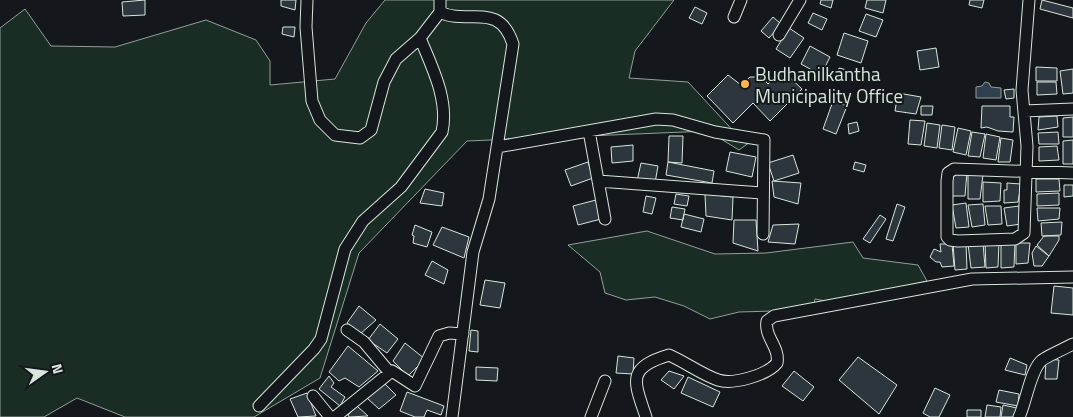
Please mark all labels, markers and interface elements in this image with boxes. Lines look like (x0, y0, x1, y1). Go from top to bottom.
place label: Budhanilkantha Municipality Office (755, 59, 903, 110)
marker: Budhanilkantha Municipality Office (739, 78, 751, 90)
north arrow (20, 347, 70, 397)
text: N (47, 361, 69, 376)

